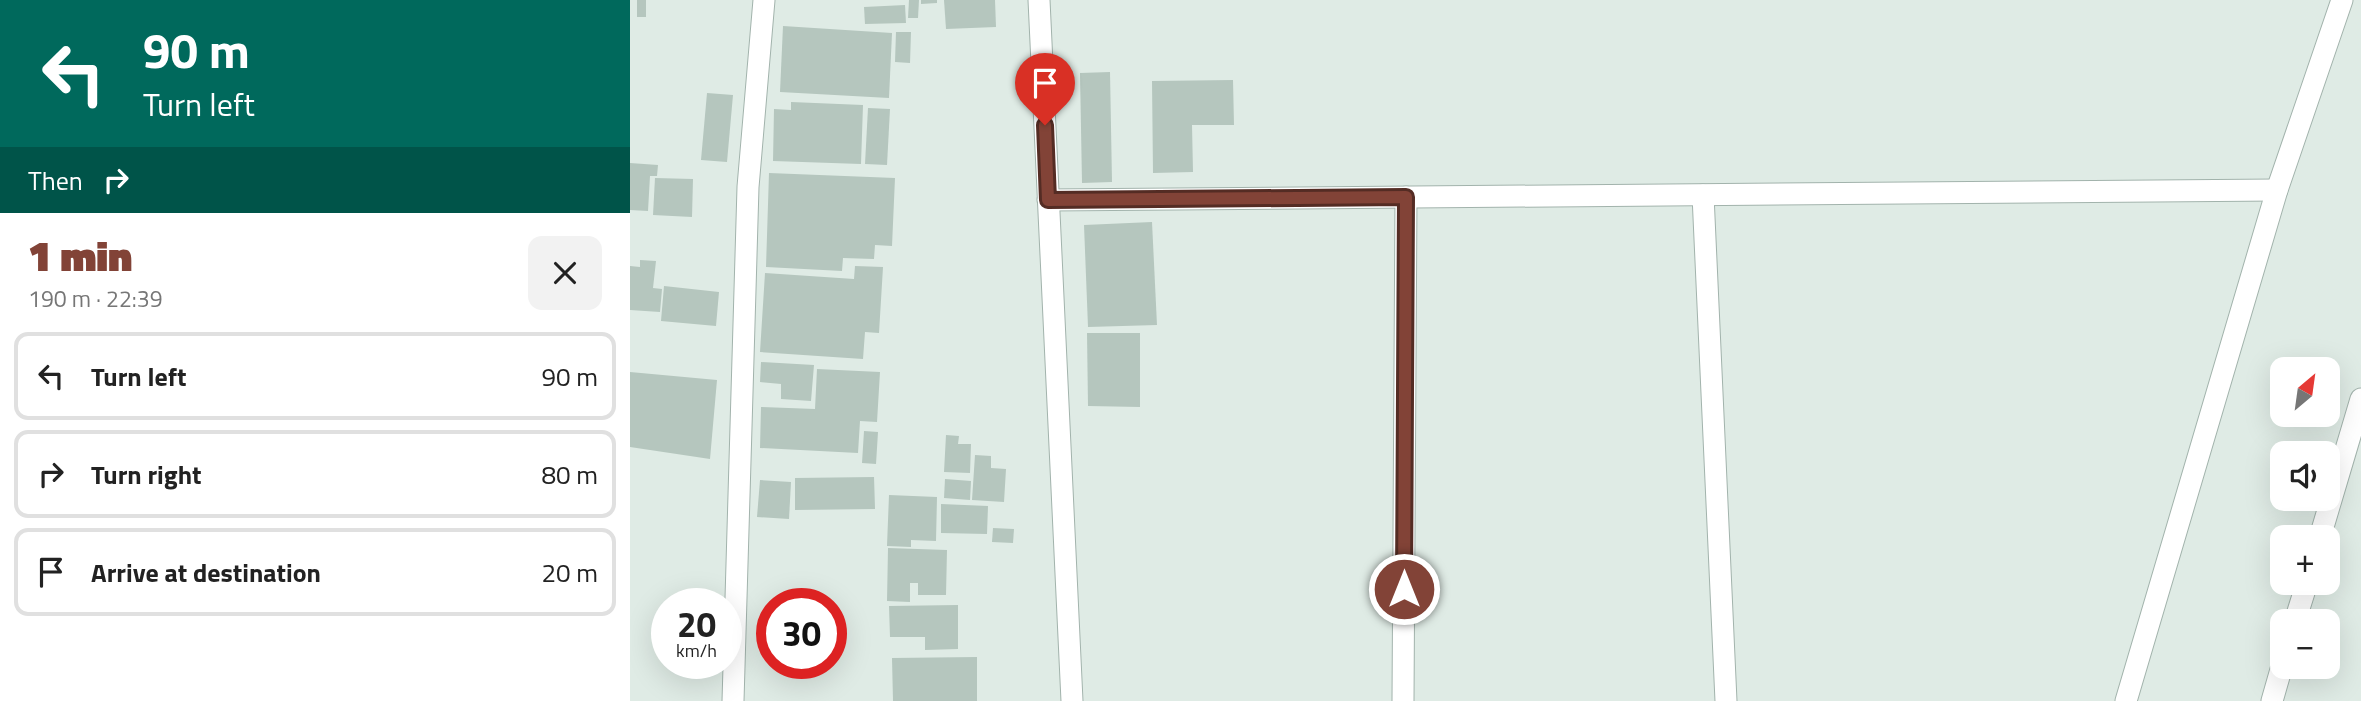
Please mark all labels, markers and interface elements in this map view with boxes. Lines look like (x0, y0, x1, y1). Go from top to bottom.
text: 90 m (143, 12, 250, 87)
icon: left (28, 28, 119, 119)
pin (1015, 53, 1075, 125)
icon: arrive (1026, 64, 1064, 102)
text: Turn left (143, 80, 255, 128)
text: Then (28, 161, 83, 200)
icon: right (97, 161, 135, 199)
text: 1 min (28, 223, 132, 287)
button: close (528, 236, 602, 310)
text: 190 m · 22:39 (28, 281, 163, 316)
icon: left (32, 357, 70, 395)
text: Turn left (91, 357, 186, 396)
text: 90 m (541, 357, 598, 396)
north arrow (2270, 357, 2340, 427)
map controls (2270, 357, 2340, 679)
button: sound (2270, 441, 2340, 511)
icon: right (32, 455, 70, 493)
text: Turn right (91, 455, 202, 494)
text: 80 m (541, 455, 598, 494)
button: + (2270, 525, 2340, 595)
position arrow (1367, 552, 1441, 626)
icon: arrive (32, 553, 70, 591)
text: Arrive at destination (91, 553, 321, 592)
text: 20 m (541, 553, 598, 592)
speed limit sign: 30 (756, 588, 847, 679)
text: 20 (677, 597, 716, 651)
button: − (2270, 609, 2340, 679)
text: km/h (676, 637, 717, 664)

